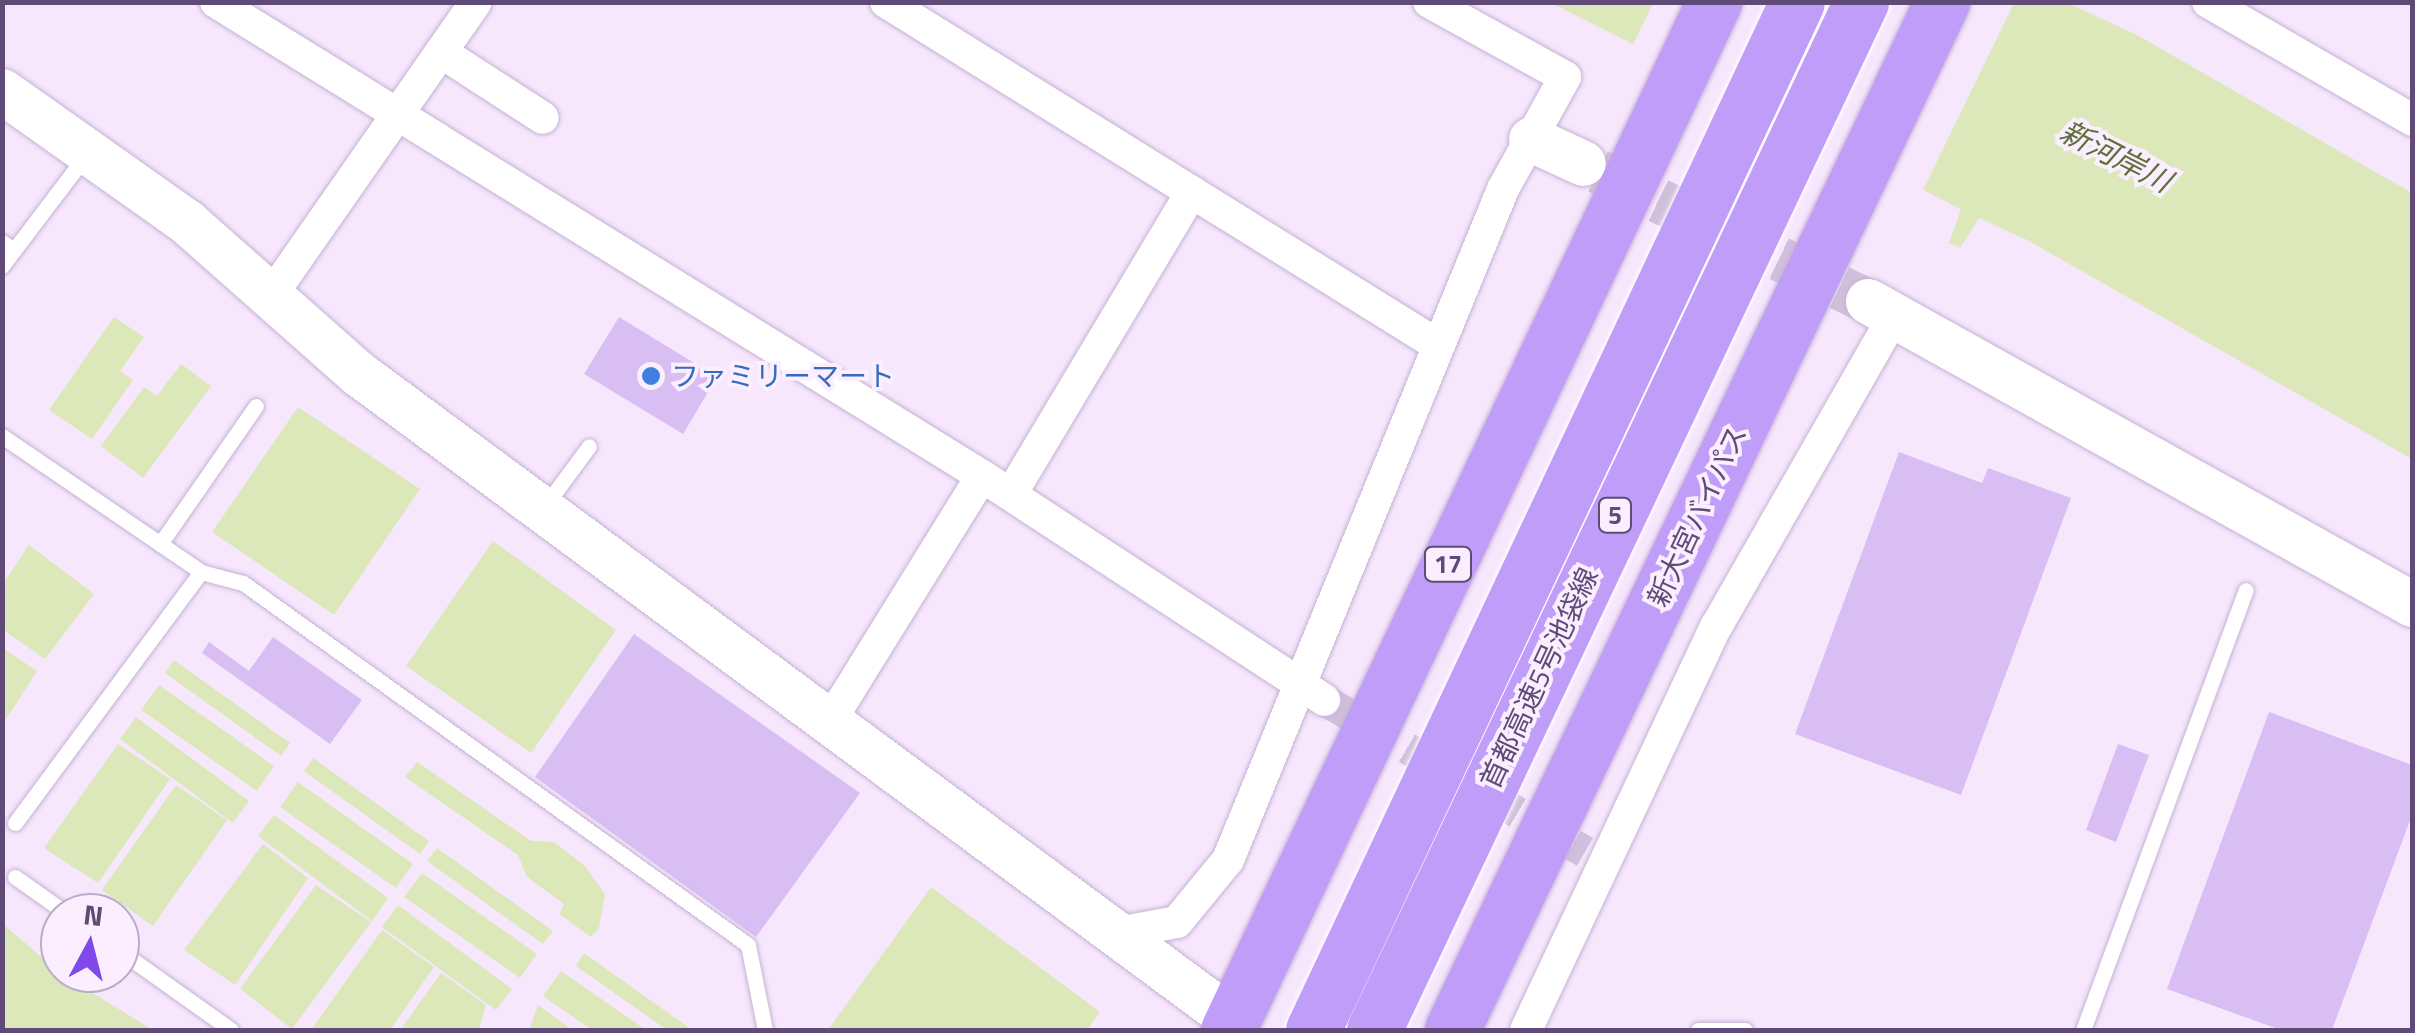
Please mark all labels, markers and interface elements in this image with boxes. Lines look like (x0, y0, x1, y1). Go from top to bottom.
water label: 新河岸川 (2054, 113, 2178, 199)
place label: ファミリーマート (671, 359, 895, 393)
marker: ファミリーマート (640, 365, 662, 387)
street label: 新大宮バイパス (1640, 420, 1754, 612)
road number: 5 (1598, 495, 1632, 535)
road number: 17 (1423, 544, 1473, 584)
street label: 首都高速5号池袋線 (1473, 562, 1605, 794)
text: N (81, 892, 106, 937)
north arrow (40, 893, 140, 993)

